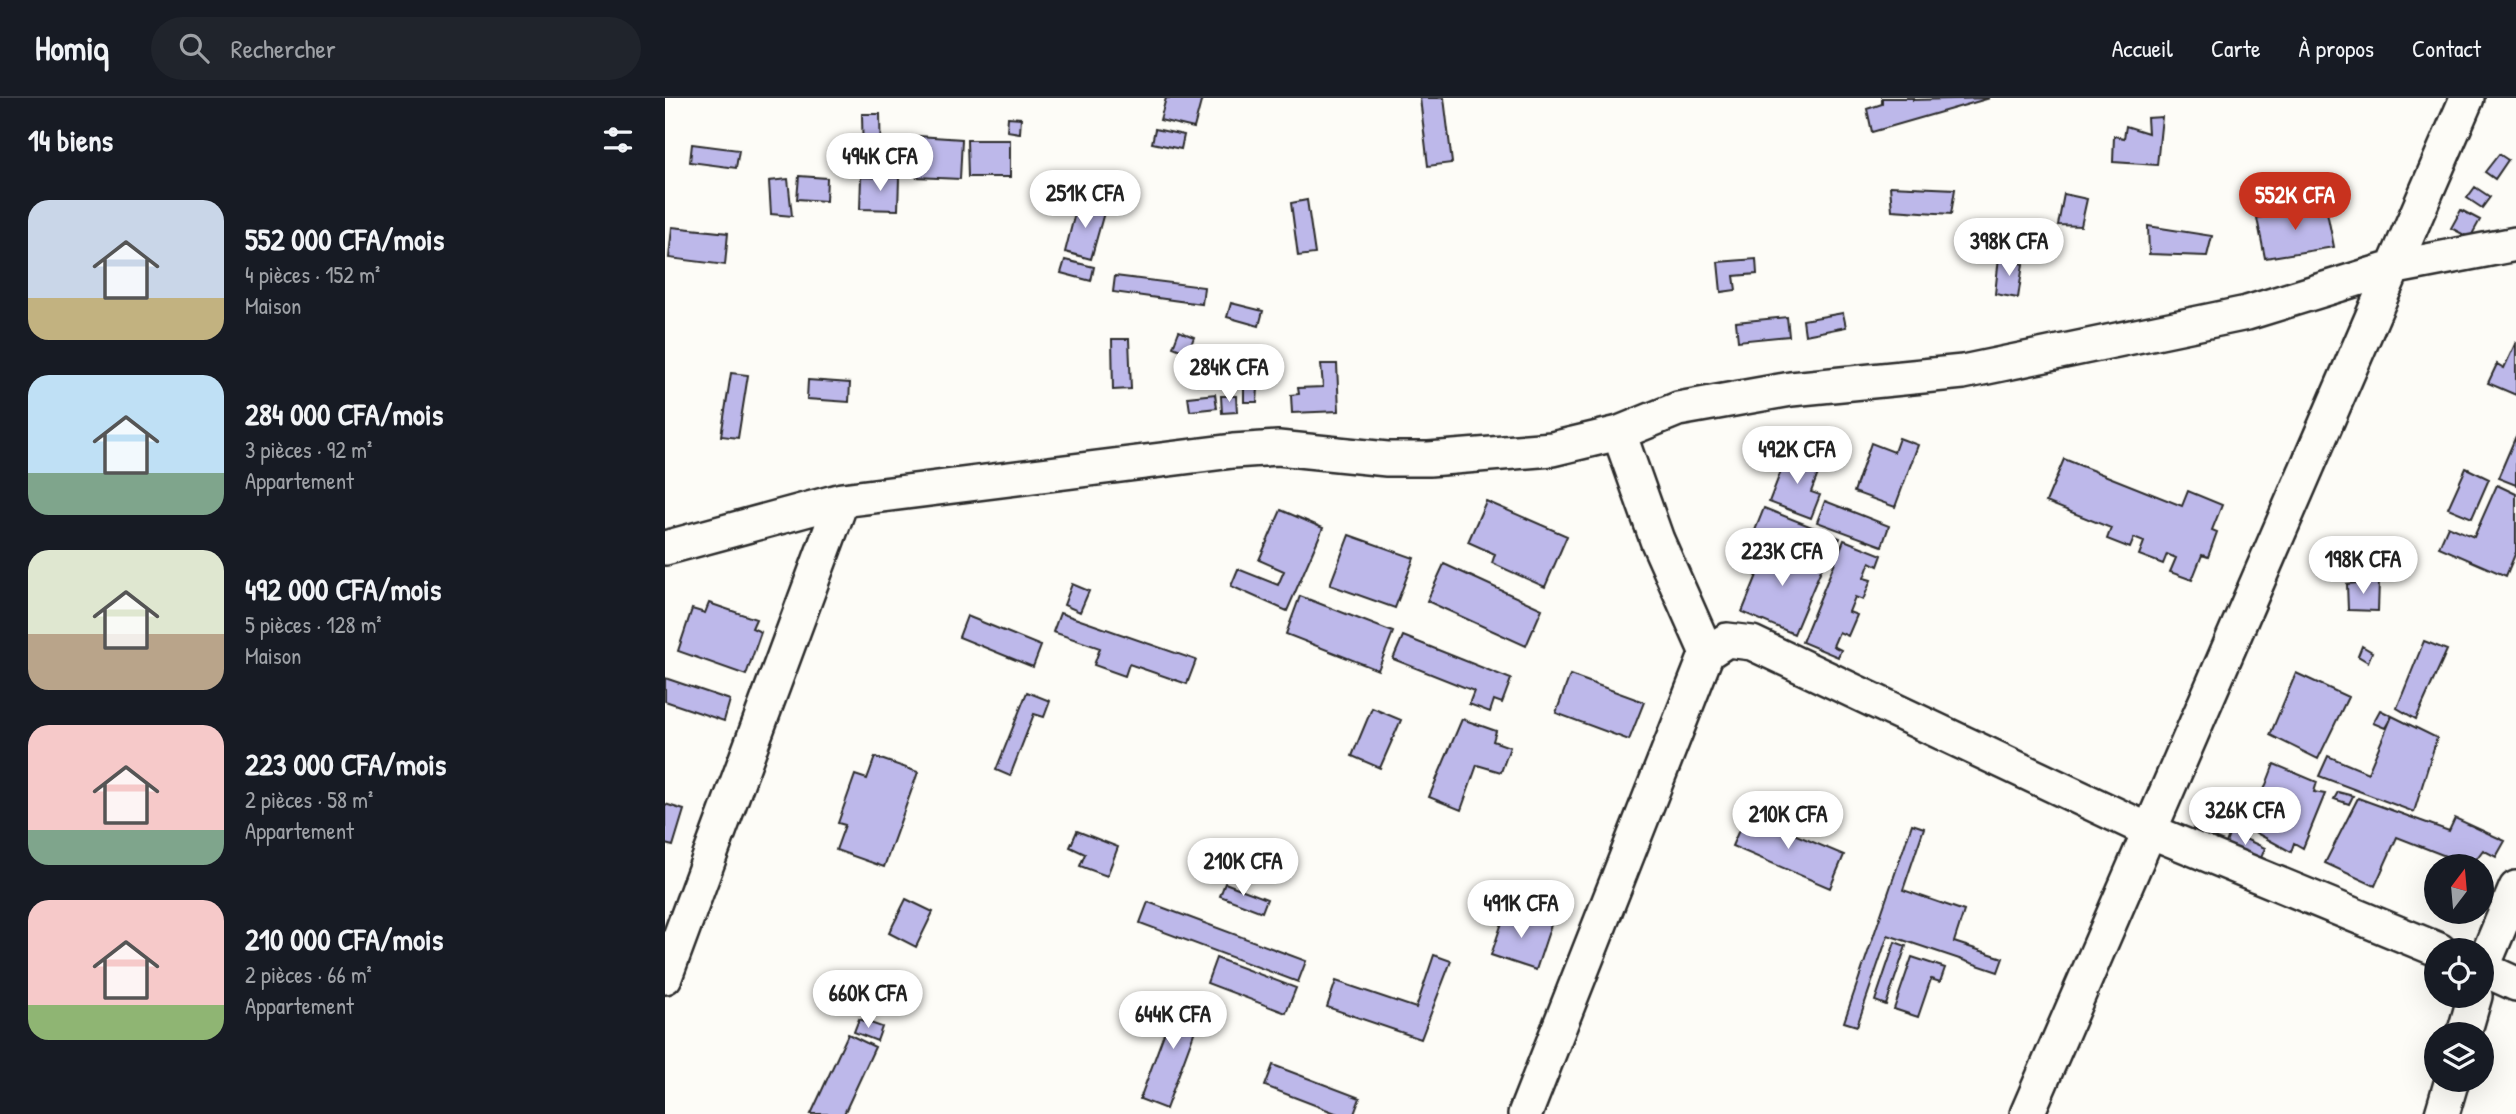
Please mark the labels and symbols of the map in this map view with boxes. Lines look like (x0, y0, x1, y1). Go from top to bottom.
pin: 494K CFA (808, 134, 952, 193)
pin: 251K CFA (1013, 170, 1157, 230)
pin: 552K CFA (2223, 172, 2367, 232)
pin: 398K CFA (1937, 218, 2081, 278)
pin: 284K CFA (1157, 344, 1301, 404)
pin: 492K CFA (1725, 426, 1869, 486)
pin: 223K CFA (1710, 528, 1854, 588)
pin: 198K CFA (2291, 536, 2435, 596)
pin: 326K CFA (2173, 788, 2317, 847)
pin: 210K CFA (1716, 792, 1860, 851)
pin: 210K CFA (1171, 838, 1315, 898)
north arrow (2424, 854, 2494, 924)
pin: 491K CFA (1449, 880, 1593, 940)
pin: 660K CFA (796, 970, 940, 1030)
pin: 644K CFA (1101, 992, 1245, 1051)

